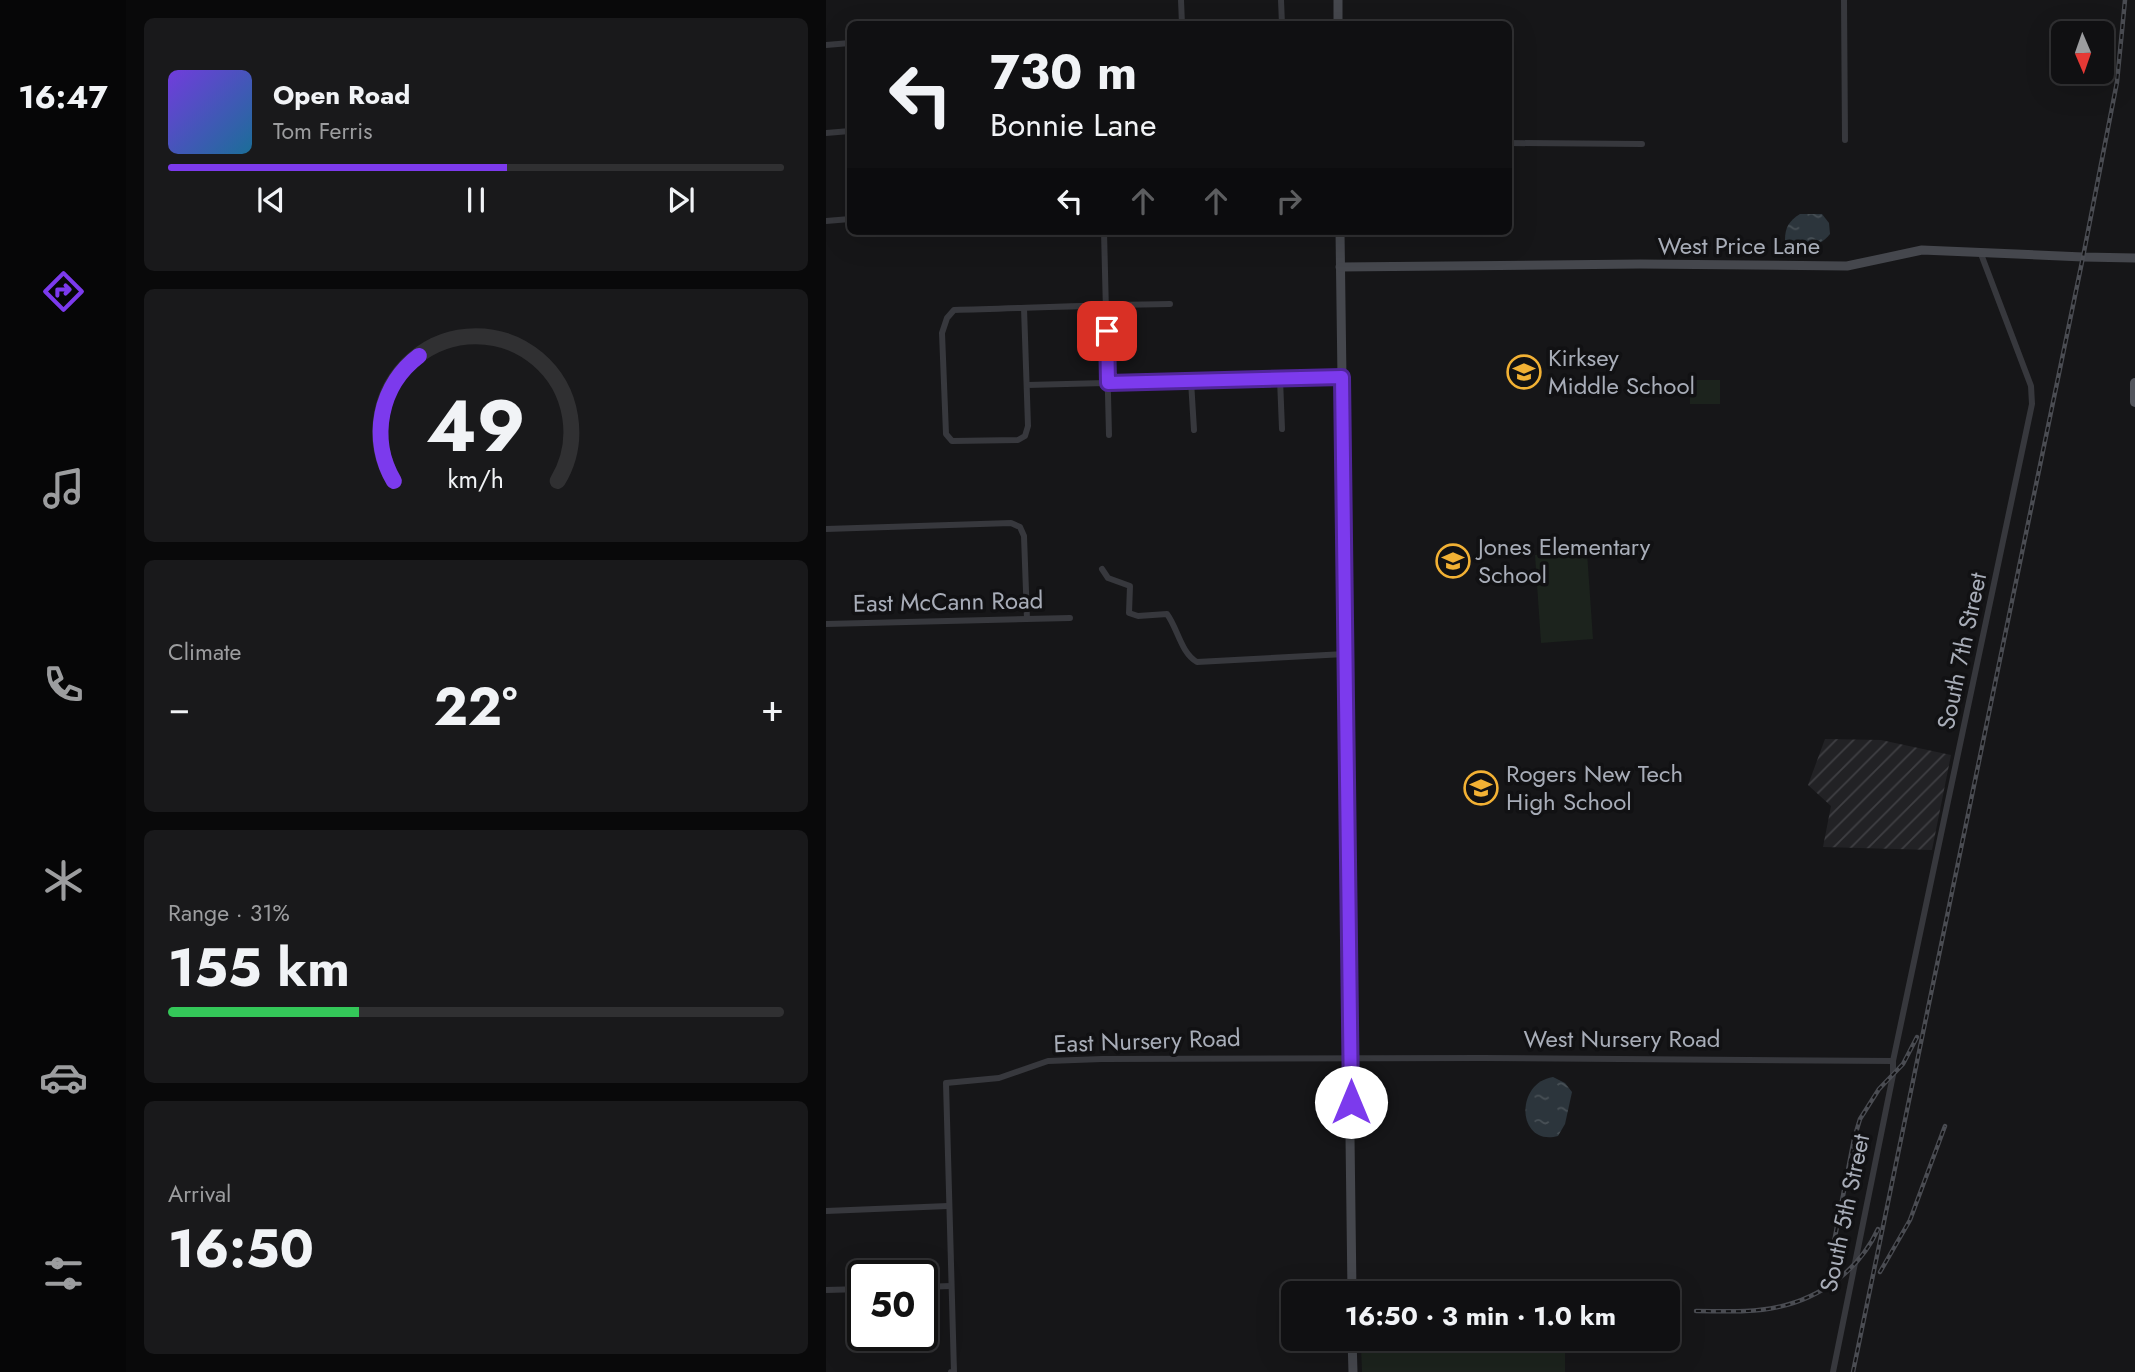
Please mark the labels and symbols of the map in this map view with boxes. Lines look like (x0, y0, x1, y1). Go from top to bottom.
north arrow (2051, 21, 2114, 84)
street label: West Price Lane (1658, 228, 1820, 263)
pin (1077, 301, 1137, 361)
place label: Kirksey Middle School (1548, 340, 1695, 403)
school or university icon: Kirksey Middle School (1505, 353, 1543, 391)
place label: Jones Elementary School (1475, 529, 1651, 592)
school or university icon: Jones Elementary School (1434, 542, 1472, 580)
street label: South 7th Street (1928, 569, 1995, 733)
street label: East McCann Road (852, 582, 1044, 621)
place label: Rogers New Tech High School (1506, 756, 1683, 819)
school or university icon: Rogers New Tech High School (1462, 769, 1500, 807)
street label: East Nursery Road (1053, 1020, 1241, 1061)
street label: West Nursery Road (1524, 1021, 1720, 1056)
position arrow (1314, 1065, 1388, 1139)
street label: South 5th Street (1811, 1130, 1878, 1295)
speed limit sign: 50 (847, 1260, 938, 1351)

